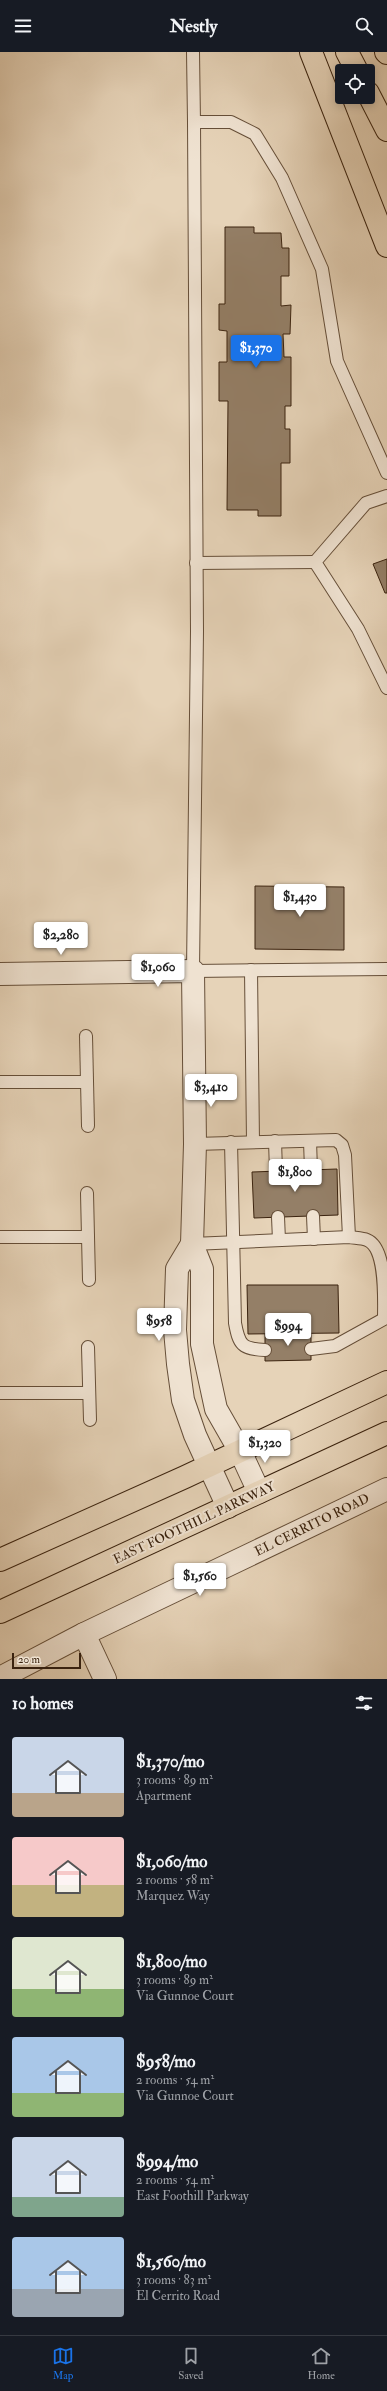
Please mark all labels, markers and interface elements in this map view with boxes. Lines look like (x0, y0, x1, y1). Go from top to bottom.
icon: menu (12, 15, 34, 37)
text: Nestly (170, 15, 217, 38)
icon: search (353, 15, 375, 37)
map controls (335, 64, 375, 104)
button: locate (335, 64, 375, 104)
pin: $1,370 (223, 335, 289, 369)
text: $1,370 (240, 340, 272, 356)
pin: $1,430 (267, 884, 333, 918)
text: $1,430 (283, 889, 317, 905)
pin: $2,280 (28, 922, 94, 956)
text: $2,280 (43, 927, 79, 943)
pin: $1,060 (125, 954, 191, 988)
text: $1,060 (141, 959, 175, 975)
pin: $3,410 (178, 1074, 244, 1108)
text: $3,410 (194, 1079, 228, 1095)
pin: $1,800 (262, 1159, 328, 1193)
text: $1,800 (278, 1164, 312, 1180)
pin: $958 (135, 1308, 183, 1342)
text: $958 (146, 1313, 172, 1329)
pin: $994 (264, 1313, 312, 1347)
text: $994 (274, 1318, 302, 1334)
pin: $1,320 (232, 1430, 298, 1464)
text: $1,320 (248, 1435, 282, 1451)
street label: EAST FOOTHILL PARKWAY (111, 1478, 278, 1568)
street label: EL CERRITO ROAD (252, 1490, 372, 1560)
pin: $1,560 (167, 1563, 233, 1597)
text: $1,560 (183, 1568, 217, 1584)
scale bar (12, 1651, 81, 1670)
text: 20 m (18, 1653, 40, 1666)
icon: filters (353, 1692, 375, 1714)
text: 10 homes (12, 1693, 73, 1714)
text: $1,370/mo (136, 1751, 204, 1772)
icon: home (44, 1753, 92, 1801)
text: 3 rooms · 89 m² (136, 1772, 213, 1788)
text: Apartment (136, 1788, 192, 1804)
text: $1,060/mo (136, 1851, 207, 1872)
icon: home (44, 1853, 92, 1901)
text: 2 rooms · 58 m² (136, 1872, 214, 1888)
text: Marquez Way (136, 1888, 210, 1904)
text: $1,800/mo (136, 1951, 207, 1972)
icon: home (44, 1953, 92, 2001)
text: 3 rooms · 89 m² (136, 1972, 213, 1988)
text: Via Gunnoe Court (136, 1988, 234, 2004)
text: $958/mo (136, 2051, 196, 2072)
icon: home (44, 2053, 92, 2101)
text: 2 rooms · 54 m² (136, 2072, 214, 2088)
text: Via Gunnoe Court (136, 2088, 234, 2104)
text: $994/mo (136, 2151, 198, 2172)
icon: home (44, 2153, 92, 2201)
text: 2 rooms · 54 m² (136, 2172, 214, 2188)
text: East Foothill Parkway (136, 2188, 249, 2204)
text: $1,560/mo (136, 2251, 206, 2272)
icon: home (44, 2253, 92, 2301)
text: 3 rooms · 83 m² (136, 2272, 211, 2288)
text: El Cerrito Road (136, 2288, 220, 2304)
tab: Map (52, 2345, 74, 2382)
tab: Saved (178, 2345, 203, 2382)
tab: Home (308, 2345, 335, 2382)

